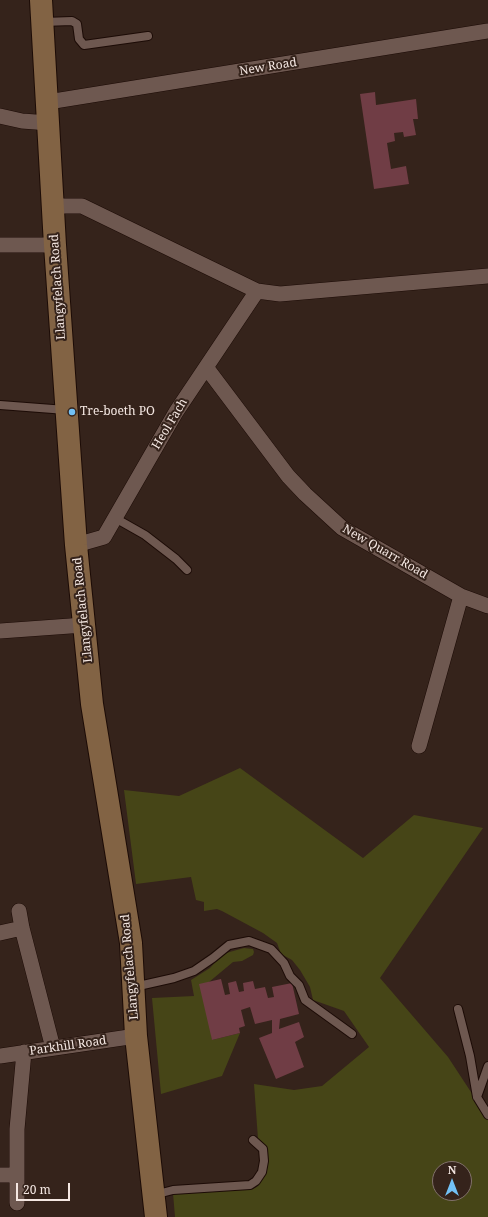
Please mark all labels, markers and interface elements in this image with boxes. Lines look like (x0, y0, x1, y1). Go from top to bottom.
street label: New Road (238, 55, 298, 79)
street label: Llangyfelach Road (47, 234, 69, 340)
street label: Heol Fach (149, 396, 191, 452)
place label: Tre-boeth PO (80, 405, 155, 419)
marker: Tre-boeth PO (67, 407, 77, 417)
street label: New Quarr Road (340, 522, 430, 582)
street label: Llangyfelach Road (70, 557, 96, 663)
street label: Llangyfelach Road (118, 914, 142, 1020)
street label: Parkhill Road (29, 1033, 107, 1059)
north arrow (432, 1161, 472, 1201)
text: N (448, 1162, 456, 1177)
scale bar (18, 1175, 72, 1201)
text: 20 m (23, 1181, 51, 1198)

